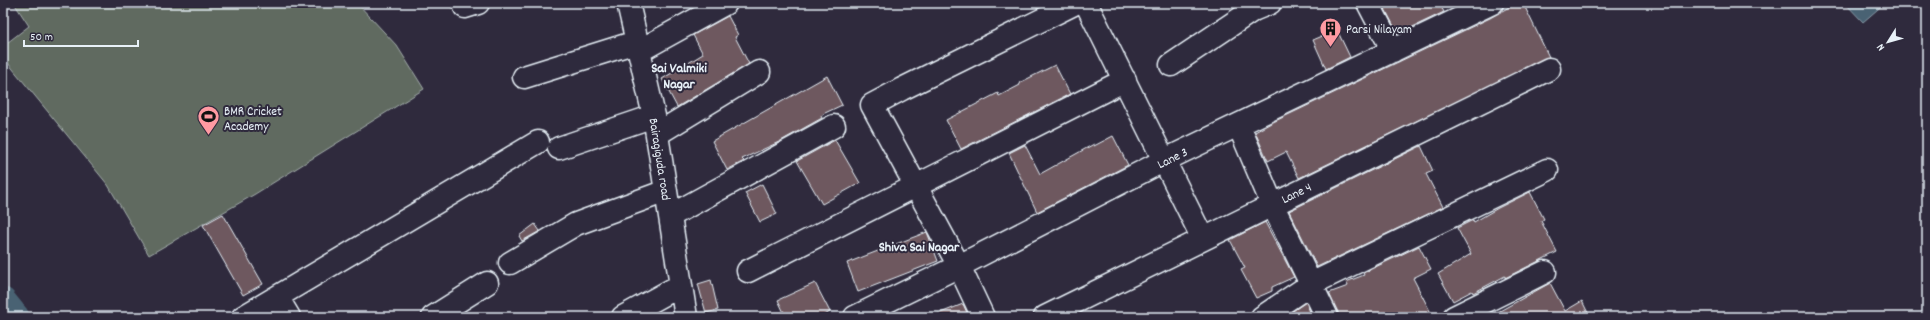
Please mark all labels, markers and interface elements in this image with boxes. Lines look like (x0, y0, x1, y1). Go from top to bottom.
building icon: Parsi Nilayam (1318, 15, 1344, 48)
place label: Parsi Nilayam (1346, 21, 1412, 40)
scale bar (24, 22, 138, 48)
north arrow (1868, 22, 1908, 62)
text: 50 m (30, 29, 53, 46)
text: N (1873, 39, 1890, 54)
district label: Sai Valmiki Nagar (651, 59, 707, 95)
place label: BMR Cricket Academy (224, 103, 282, 137)
sports icon: BMR Cricket Academy (195, 104, 221, 137)
street label: Bairagiguda road (643, 117, 674, 202)
street label: Lane 3 (1155, 144, 1192, 175)
street label: Lane 4 (1279, 179, 1315, 210)
district label: Shiva Sai Nagar (879, 238, 960, 258)

